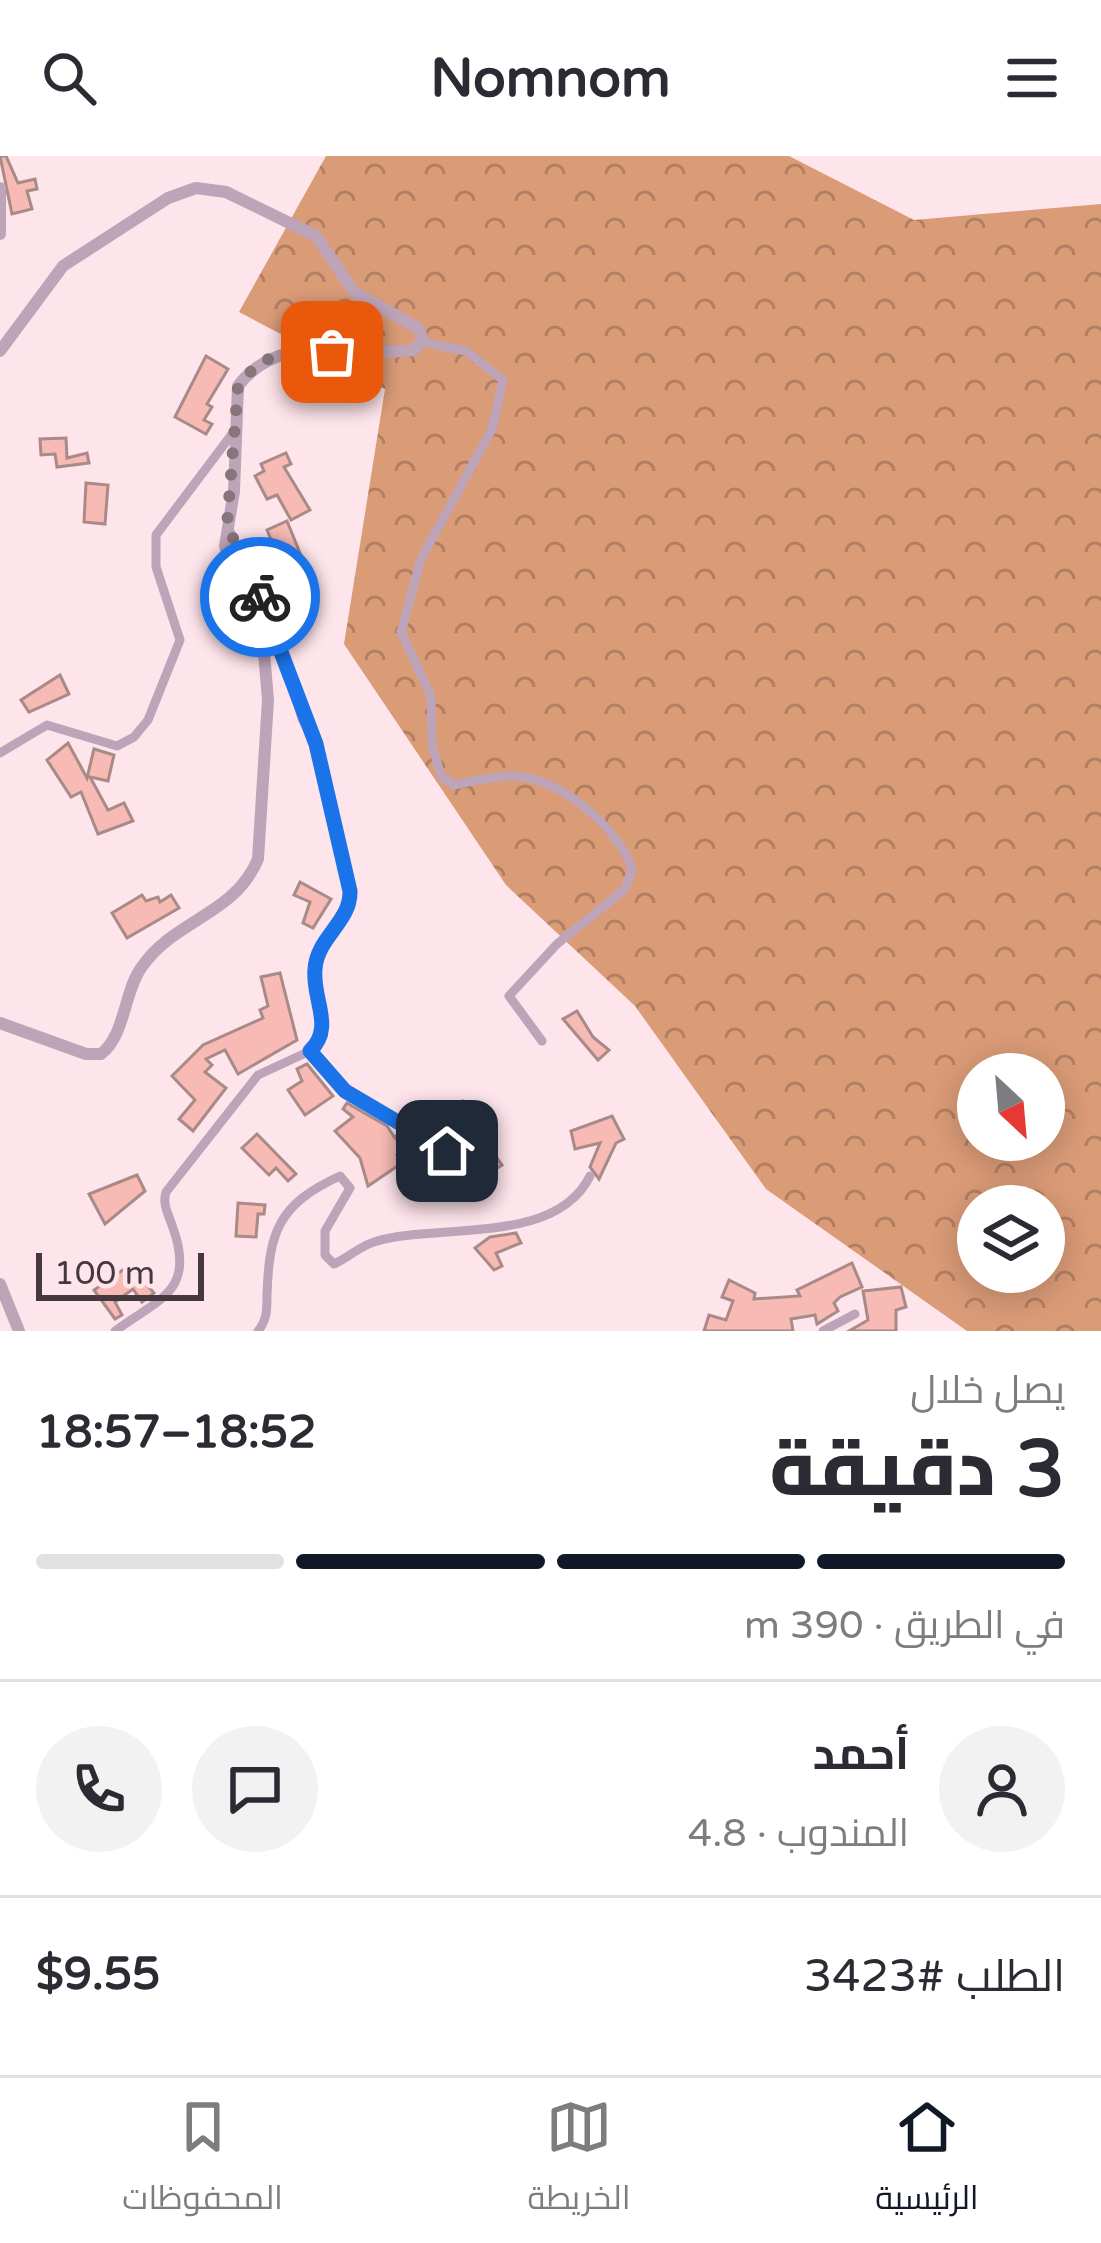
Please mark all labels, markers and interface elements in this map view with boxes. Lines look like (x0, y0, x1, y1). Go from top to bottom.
icon: search (36, 45, 102, 111)
icon: menu (999, 45, 1065, 111)
text: Nomnom (430, 46, 671, 111)
pin (281, 301, 383, 403)
icon: bag (299, 319, 365, 385)
courier (200, 537, 320, 657)
icon: bike (227, 564, 293, 630)
north arrow (957, 1053, 1065, 1161)
map controls (957, 1053, 1065, 1293)
pin (396, 1100, 498, 1202)
icon: home (414, 1118, 480, 1184)
button: layers (957, 1185, 1065, 1293)
scale bar (36, 1247, 204, 1300)
text: 100 m (54, 1254, 155, 1293)
text: يصل خلال (910, 1367, 1065, 1414)
text: 18:52–18:57 (36, 1406, 316, 1460)
text: 3 دقيقة (769, 1423, 1065, 1517)
text: في الطريق · 390 m (744, 1602, 1065, 1649)
button: phone (36, 1726, 162, 1852)
button: chat (192, 1726, 318, 1852)
button: person (939, 1726, 1065, 1852)
text: أحمد (813, 1728, 909, 1782)
text: المندوب · 4.8 (688, 1810, 909, 1857)
text: $9.55 (36, 1948, 160, 2002)
text: الطلب #3423 (804, 1950, 1065, 2004)
tab: المحفوظات (122, 2094, 283, 2228)
tab: الخريطة (528, 2094, 631, 2228)
tab: الرئيسية (875, 2094, 979, 2228)

